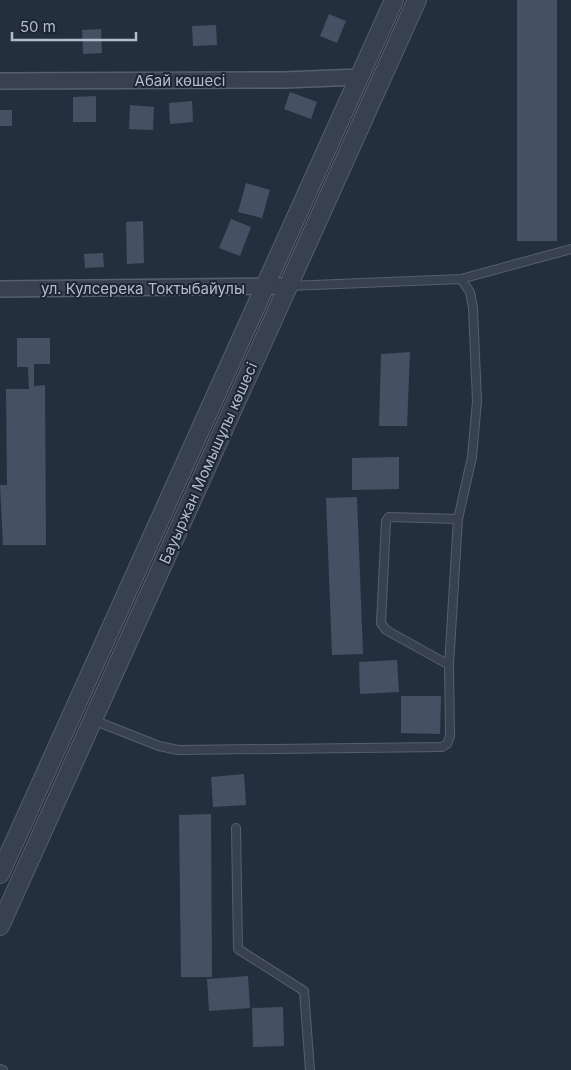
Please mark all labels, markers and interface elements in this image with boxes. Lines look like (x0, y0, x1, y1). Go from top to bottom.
scale bar (12, 10, 136, 42)
text: 50 m (20, 17, 56, 36)
street label: Абай көшесі (135, 71, 225, 90)
street label: ул. Кулсерека Токтыбайулы (41, 279, 245, 298)
street label: Бауыржан Момышұлы көшесі (155, 359, 261, 567)

